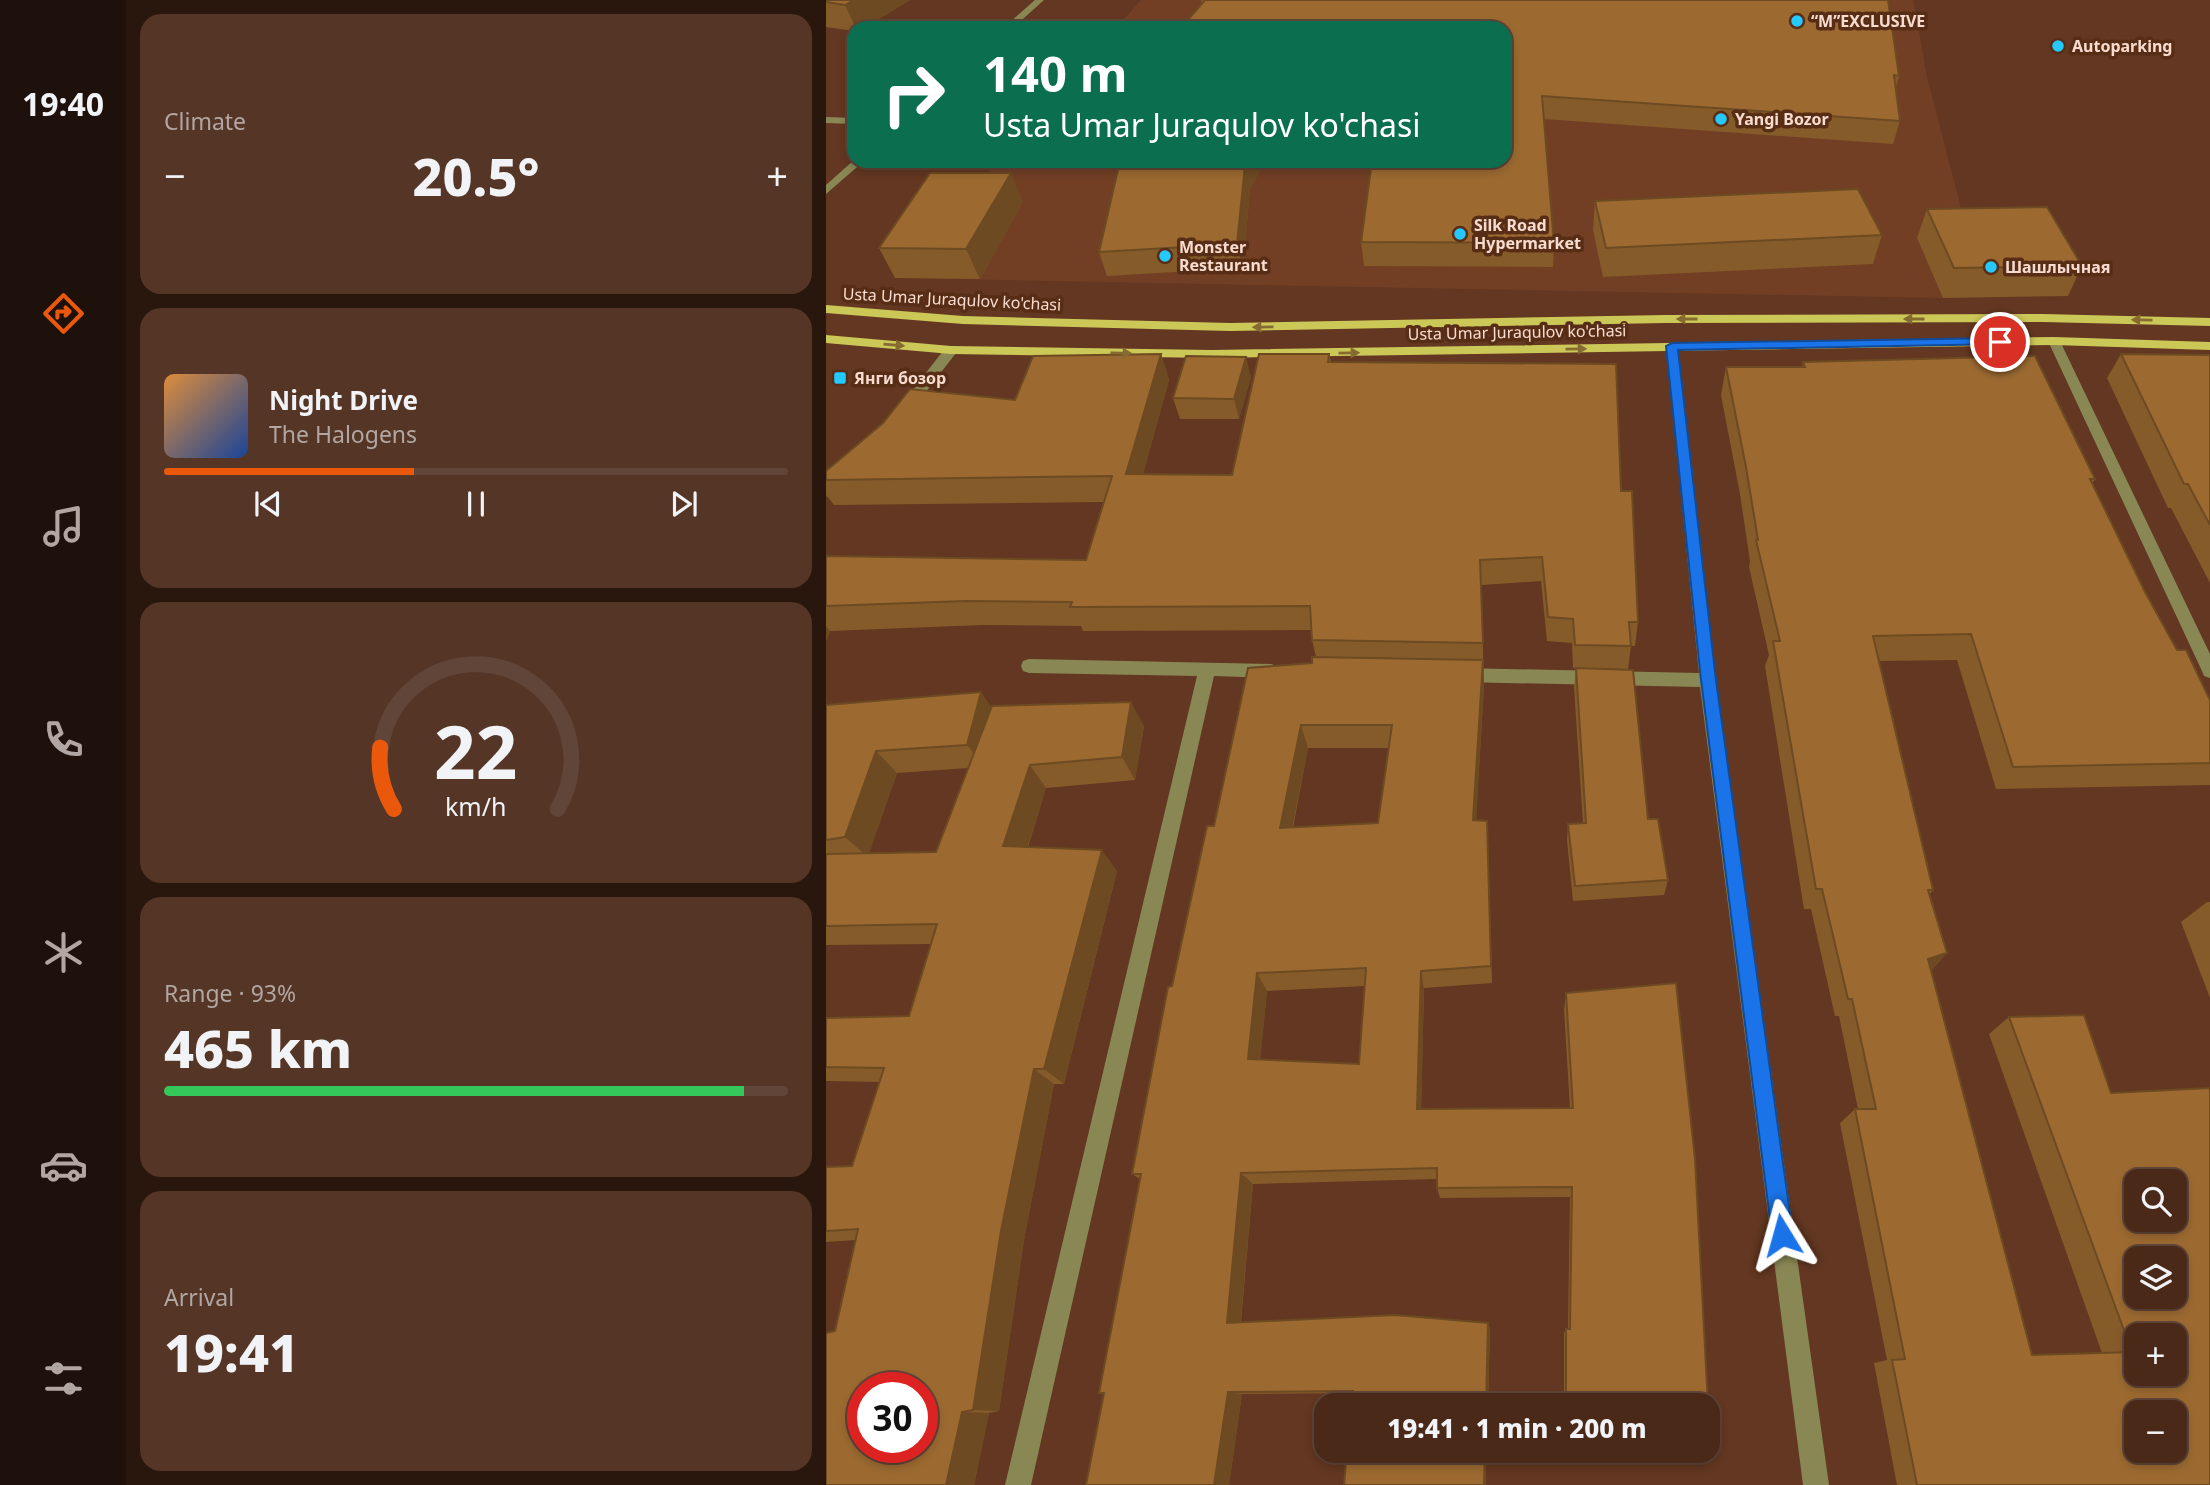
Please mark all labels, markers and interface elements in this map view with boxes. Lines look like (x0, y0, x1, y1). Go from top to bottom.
place label: “M”EXCLUSIVE (1811, 10, 1925, 32)
marker: “M”EXCLUSIVE (1789, 13, 1805, 29)
place label: Autoparking (2072, 35, 2172, 57)
marker: Autoparking (2050, 38, 2066, 54)
text: 140 m (983, 40, 1128, 106)
icon: right (868, 49, 959, 140)
text: 19:40 (22, 82, 104, 125)
text: Usta Umar Juraqulov ko'chasi (983, 103, 1420, 146)
text: Climate (164, 105, 246, 137)
place label: Yangi Bozor (1735, 108, 1829, 130)
marker: Yangi Bozor (1713, 111, 1729, 127)
text: 20.5° (413, 140, 539, 211)
text: − (164, 149, 186, 201)
text: + (766, 149, 788, 201)
place label: Silk Road Hypermarket (1474, 214, 1581, 254)
marker: Silk Road Hypermarket (1452, 226, 1468, 242)
place label: Monster Restaurant (1179, 236, 1268, 276)
marker: Monster Restaurant (1157, 248, 1173, 264)
place label: Шашлычная (2005, 256, 2110, 278)
marker: Шашлычная (1983, 259, 1999, 275)
street label: Usta Umar Juraqulov ko'chasi (842, 282, 1062, 316)
icon: directions (39, 289, 88, 338)
pin (1970, 312, 2030, 372)
one-way arrow (1676, 313, 1698, 325)
one-way arrow (1903, 313, 1925, 324)
one-way arrow (2131, 315, 2153, 326)
street label: Usta Umar Juraqulov ko'chasi (1407, 319, 1627, 345)
one-way arrow (1252, 321, 1274, 332)
icon: arrive (1981, 323, 2019, 361)
one-way arrow (883, 340, 905, 351)
one-way arrow (1565, 343, 1587, 354)
one-way arrow (1111, 347, 1133, 358)
one-way arrow (1338, 347, 1360, 359)
place label: Янги бозор (854, 367, 946, 389)
marker: Янги бозор (832, 370, 848, 386)
text: Night Drive (269, 382, 418, 418)
text: The Halogens (269, 418, 417, 450)
icon: previous (249, 485, 287, 523)
icon: pause (457, 485, 495, 523)
icon: next (665, 485, 703, 523)
icon: music (39, 502, 88, 551)
text: 22 (434, 701, 518, 800)
icon: phone (39, 715, 88, 764)
text: km/h (445, 788, 507, 822)
icon: climate (39, 928, 88, 977)
text: Range · 93% (164, 977, 296, 1009)
text: 465 km (164, 1012, 352, 1083)
icon: car (39, 1141, 88, 1190)
map controls (2124, 1169, 2187, 1463)
button: search (2124, 1169, 2187, 1232)
position arrow (1745, 1198, 1819, 1272)
button: layers (2124, 1246, 2187, 1309)
text: Arrival (164, 1281, 234, 1313)
text: 19:41 (164, 1316, 299, 1387)
button: + (2124, 1323, 2187, 1386)
icon: filters (39, 1354, 88, 1403)
speed limit sign: 30 (847, 1372, 938, 1463)
button: − (2124, 1400, 2187, 1463)
text: 19:41 · 1 min · 200 m (1387, 1410, 1647, 1446)

